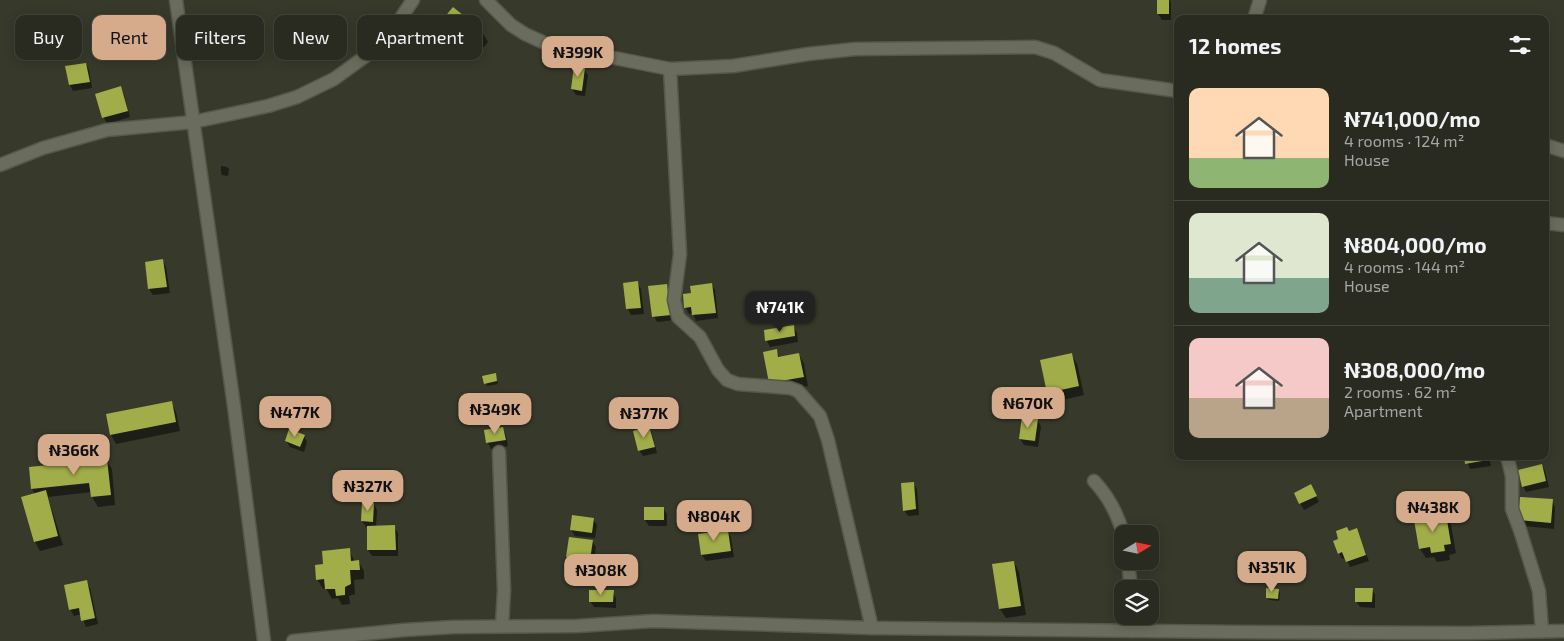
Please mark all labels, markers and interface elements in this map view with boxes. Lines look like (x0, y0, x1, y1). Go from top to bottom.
chip: Buy (15, 15, 82, 60)
chip: Rent (92, 15, 166, 60)
chip: Filters (176, 15, 264, 60)
chip: New (274, 15, 347, 60)
chip: Apartment (357, 15, 482, 60)
icon: filters (1506, 31, 1534, 59)
text: 12 homes (1189, 33, 1281, 58)
pin: ₦399K (543, 36, 613, 78)
text: ₦399K (553, 42, 603, 61)
text: ₦741,000/mo (1344, 106, 1480, 131)
icon: home (1229, 108, 1289, 168)
text: 4 rooms · 124 m² (1344, 131, 1464, 150)
text: House (1344, 150, 1390, 169)
text: ₦804,000/mo (1344, 232, 1487, 257)
icon: home (1229, 233, 1289, 293)
text: 4 rooms · 144 m² (1344, 257, 1465, 276)
text: House (1344, 276, 1390, 295)
pin: ₦741K (745, 290, 815, 333)
text: ₦741K (756, 297, 804, 316)
text: ₦308,000/mo (1344, 357, 1485, 382)
icon: home (1229, 358, 1289, 418)
text: 2 rooms · 62 m² (1344, 382, 1456, 401)
pin: ₦670K (993, 386, 1063, 429)
pin: ₦349K (460, 392, 530, 435)
text: ₦670K (1003, 393, 1053, 412)
pin: ₦477K (260, 396, 330, 438)
pin: ₦377K (609, 396, 679, 439)
text: ₦349K (469, 399, 521, 418)
text: Apartment (1344, 401, 1423, 420)
text: ₦477K (270, 402, 320, 421)
text: ₦377K (620, 403, 668, 422)
pin: ₦366K (39, 434, 109, 476)
text: ₦366K (49, 440, 99, 459)
pin: ₦327K (333, 470, 403, 512)
text: ₦327K (343, 476, 393, 495)
pin: ₦438K (1398, 490, 1468, 533)
text: ₦438K (1407, 497, 1459, 516)
pin: ₦804K (679, 500, 749, 542)
text: ₦804K (688, 506, 740, 525)
north arrow (1114, 525, 1159, 570)
map controls (1114, 525, 1159, 625)
pin: ₦351K (1237, 550, 1307, 593)
pin: ₦308K (566, 554, 636, 596)
text: ₦351K (1248, 557, 1296, 576)
text: ₦308K (575, 560, 627, 579)
button: layers (1114, 580, 1159, 625)

